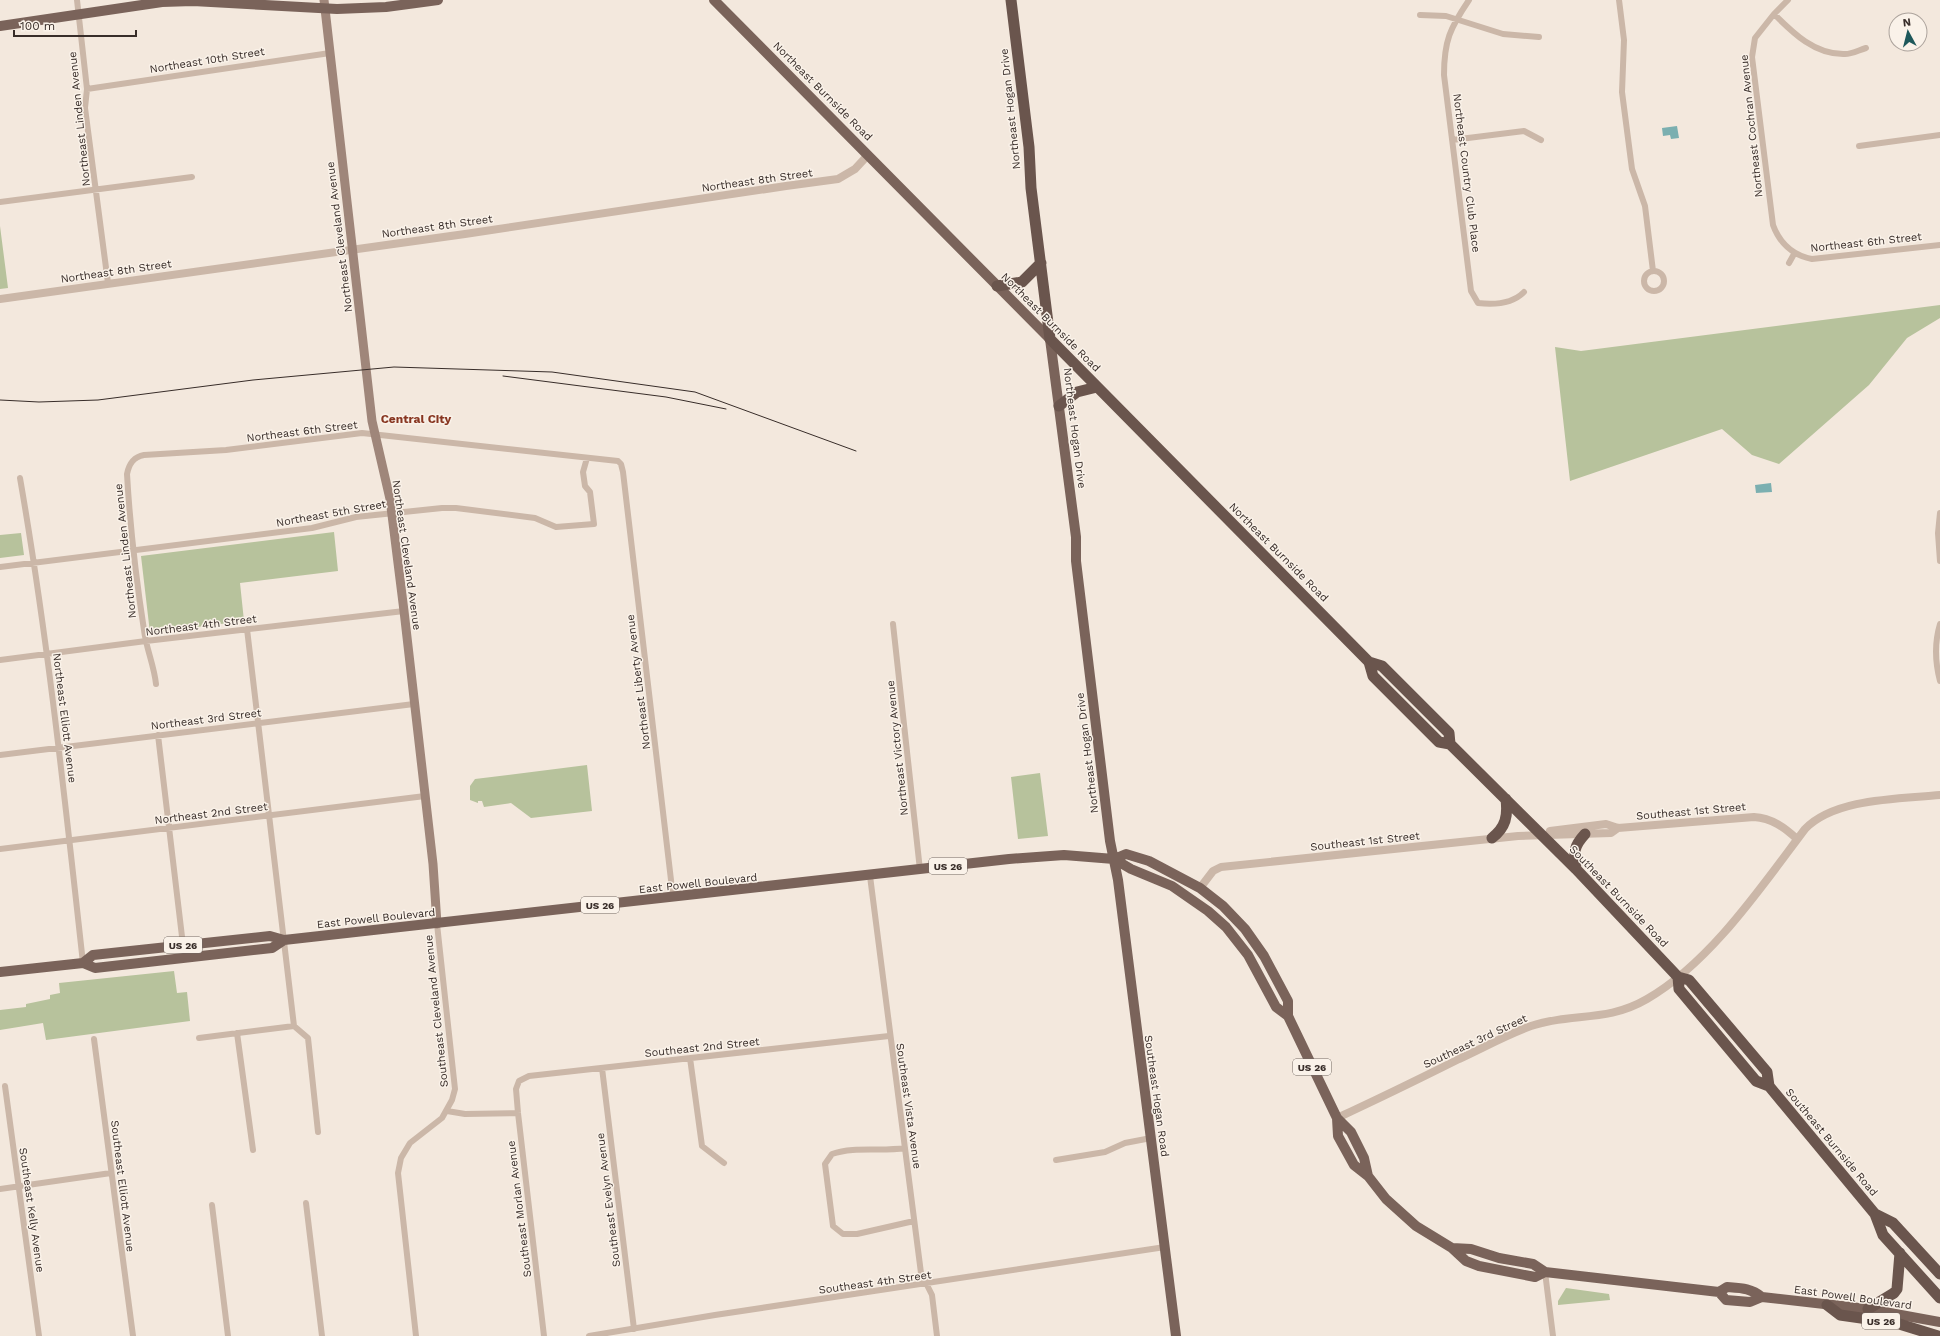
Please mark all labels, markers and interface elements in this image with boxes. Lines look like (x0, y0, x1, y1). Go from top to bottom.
scale bar (14, 12, 136, 38)
north arrow (1888, 12, 1928, 52)
text: N (1902, 16, 1912, 30)
text: 100 m (20, 19, 55, 33)
street label: Northeast Burnside Road (770, 39, 875, 144)
street label: Northeast 10th Street (149, 45, 266, 76)
street label: Northeast Hogan Drive (998, 48, 1023, 170)
street label: Northeast Linden Avenue (66, 51, 93, 187)
street label: Northeast Cochran Avenue (1738, 54, 1765, 198)
street label: Northeast Country Club Place (1450, 93, 1483, 253)
street label: Northeast Cleveland Avenue (324, 161, 355, 313)
street label: Northeast 8th Street (701, 166, 814, 195)
street label: Northeast 8th Street (381, 212, 494, 241)
street label: Northeast 6th Street (1810, 230, 1923, 255)
street label: Northeast 8th Street (60, 257, 173, 286)
street label: Northeast Burnside Road (998, 270, 1103, 375)
street label: Northeast Hogan Drive (1061, 367, 1088, 489)
district label: Central City (381, 412, 452, 426)
street label: Northeast 6th Street (246, 418, 359, 445)
street label: Northeast Cleveland Avenue (390, 479, 423, 631)
street label: Northeast Linden Avenue (112, 483, 139, 619)
street label: Northeast 5th Street (275, 497, 388, 530)
street label: Northeast Burnside Road (1226, 500, 1331, 605)
street label: Northeast 4th Street (145, 612, 258, 639)
street label: Northeast Liberty Avenue (624, 614, 653, 750)
street label: Northeast Elliott Avenue (50, 652, 79, 784)
street label: Northeast Victory Avenue (884, 680, 911, 816)
street label: Northeast Hogan Drive (1074, 692, 1101, 814)
street label: Northeast 3rd Street (150, 706, 263, 733)
street label: Northeast 2nd Street (154, 800, 269, 827)
street label: Southeast 1st Street (1636, 800, 1747, 823)
street label: Southeast 1st Street (1310, 829, 1421, 854)
street label: Southeast Burnside Road (1567, 843, 1671, 950)
road number: US 26 (929, 858, 967, 874)
street label: East Powell Boulevard (638, 871, 758, 896)
road number: US 26 (581, 897, 619, 913)
street label: East Powell Boulevard (316, 906, 436, 931)
street label: Southeast Cleveland Avenue (422, 934, 451, 1088)
road number: US 26 (164, 937, 202, 953)
street label: Southeast 3rd Street (1421, 1012, 1530, 1071)
street label: Southeast Hogan Road (1142, 1034, 1171, 1158)
street label: Southeast 2nd Street (644, 1035, 761, 1060)
street label: Southeast Vista Avenue (893, 1042, 924, 1170)
road number: US 26 (1293, 1059, 1331, 1075)
street label: Southeast Burnside Road (1783, 1086, 1880, 1199)
street label: Southeast Elliott Avenue (108, 1120, 137, 1253)
street label: Southeast Evelyn Avenue (594, 1132, 623, 1268)
street label: Southeast Morlan Avenue (505, 1140, 534, 1278)
street label: Southeast Kelly Avenue (16, 1147, 47, 1273)
street label: Southeast 4th Street (818, 1268, 933, 1297)
street label: East Powell Boulevard (1793, 1283, 1913, 1312)
road number: US 26 (1862, 1313, 1900, 1329)

